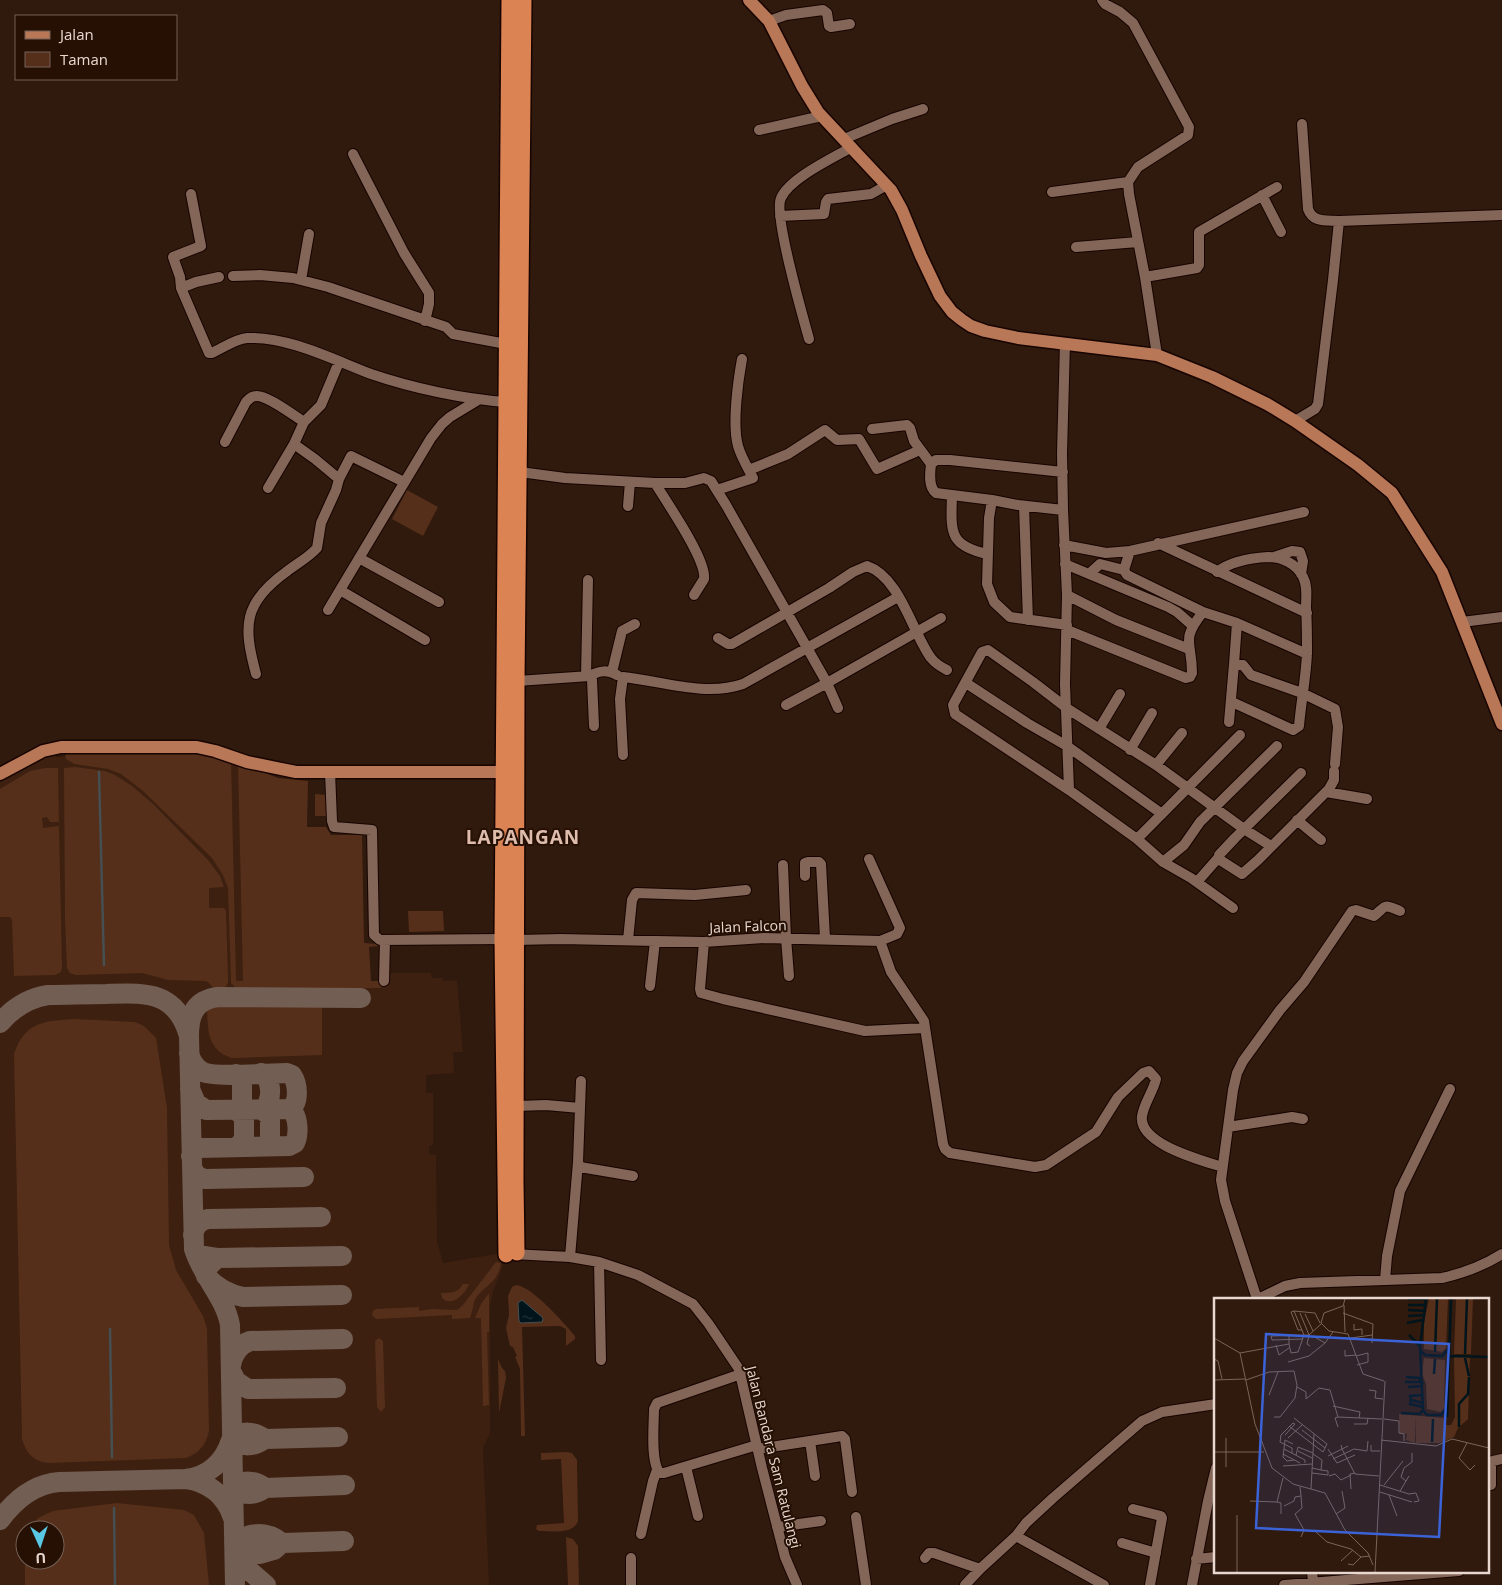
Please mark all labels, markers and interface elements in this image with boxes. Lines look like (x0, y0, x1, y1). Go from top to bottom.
legend (15, 15, 178, 80)
text: Jalan (58, 24, 94, 44)
text: Taman (60, 49, 108, 69)
district label: LAPANGAN (466, 824, 580, 850)
street label: Jalan Falcon (707, 915, 787, 937)
inset map (1214, 1298, 1490, 1572)
street label: Jalan Bandara Sam Ratulangi (742, 1362, 806, 1550)
north arrow (15, 1520, 65, 1570)
text: U (35, 1549, 46, 1568)

